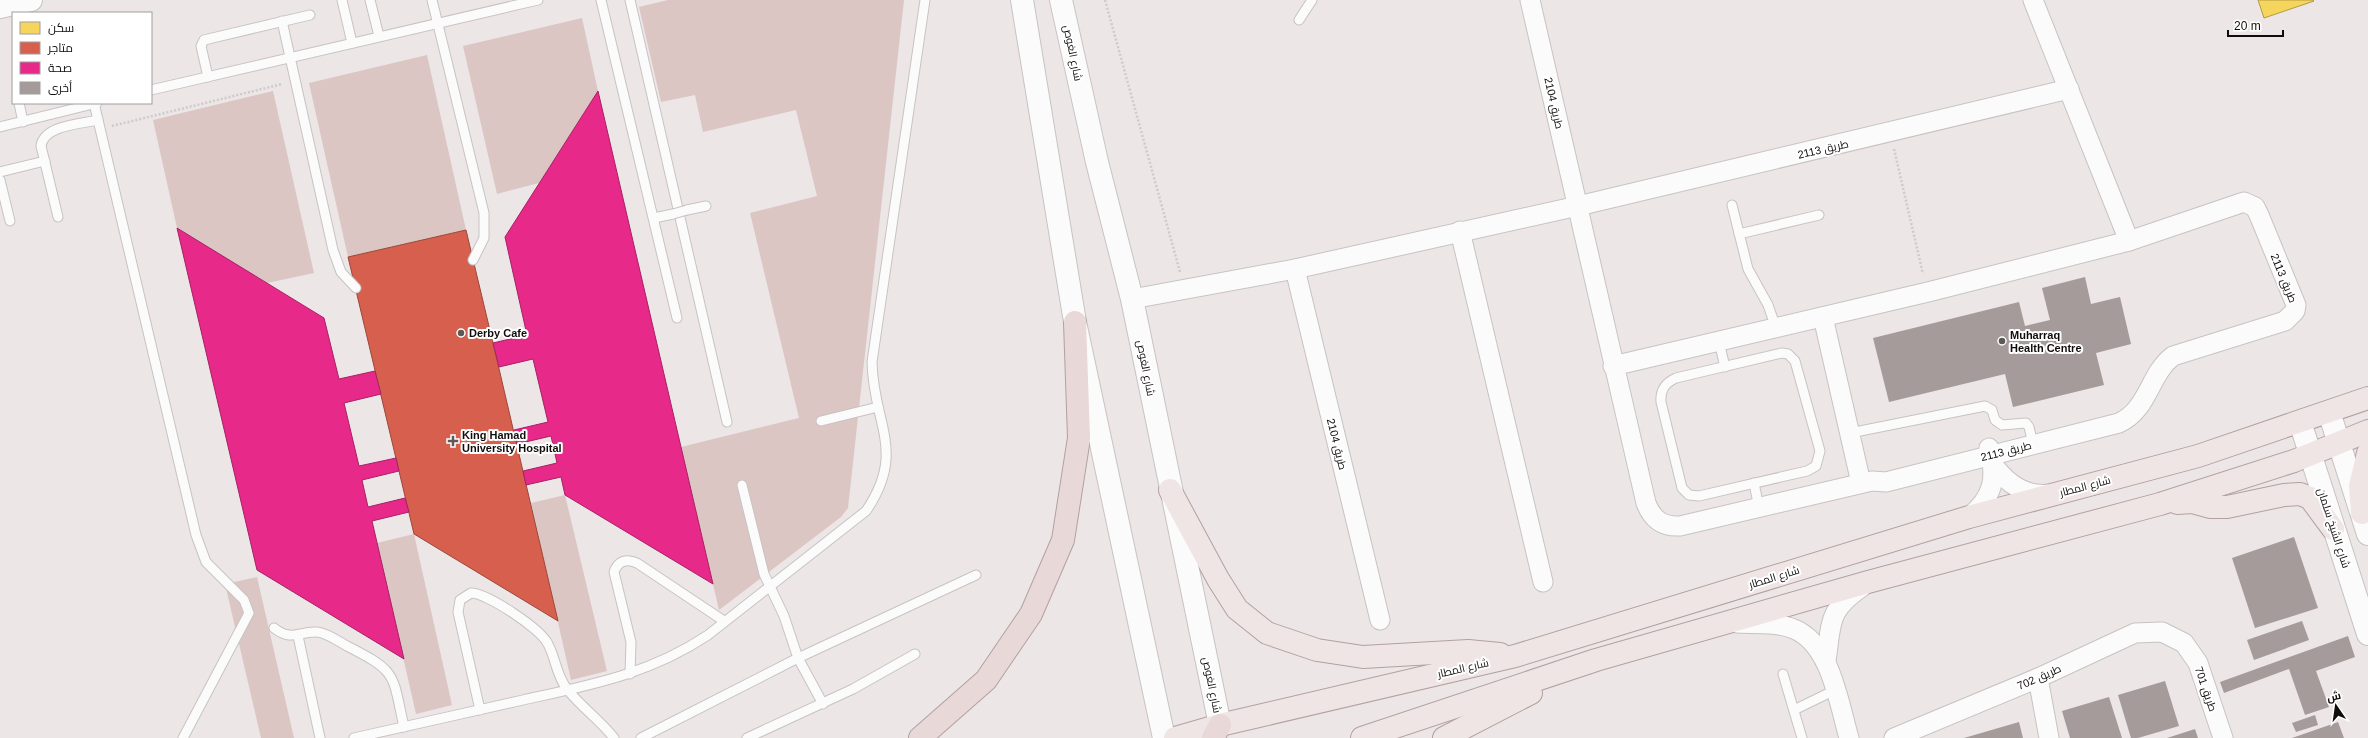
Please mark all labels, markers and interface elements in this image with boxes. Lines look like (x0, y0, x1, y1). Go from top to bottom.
legend (12, 12, 152, 104)
scale bar (2228, 12, 2283, 38)
text: 20 m (2234, 19, 2261, 33)
text: سكن (48, 21, 74, 35)
street label: شارع الغوص (1059, 24, 1085, 82)
text: متاجر (47, 41, 73, 55)
text: صحة (48, 61, 72, 75)
street label: طريق 2104 (1541, 76, 1566, 130)
text: أخرى (48, 80, 72, 95)
street label: طريق 2113 (1796, 137, 1850, 162)
street label: طريق 2113 (2268, 252, 2299, 305)
place label: Derby Cafe (469, 327, 527, 339)
marker: Derby Cafe (456, 328, 466, 338)
place label: Muharraq Health Centre (2010, 329, 2082, 354)
marker: Muharraq Health Centre (1997, 336, 2007, 346)
street label: شارع الغوص (1133, 339, 1157, 397)
street label: طريق 2104 (1324, 417, 1349, 471)
place label: King Hamad University Hospital (462, 429, 562, 454)
marker: King Hamad University Hospital (447, 435, 459, 447)
street label: طريق 2113 (1979, 439, 2033, 464)
street label: شارع المطار (2057, 473, 2112, 501)
street label: شارع الشيخ سلمان (2313, 486, 2353, 570)
street label: شارع المطار (1746, 564, 1801, 593)
street label: شارع الغوص (1198, 656, 1224, 714)
street label: شارع المطار (1435, 656, 1490, 682)
street label: طريق 702 (2015, 662, 2063, 693)
street label: طريق 701 (2192, 665, 2219, 713)
north arrow (2316, 686, 2356, 726)
text: ش (2326, 689, 2342, 705)

